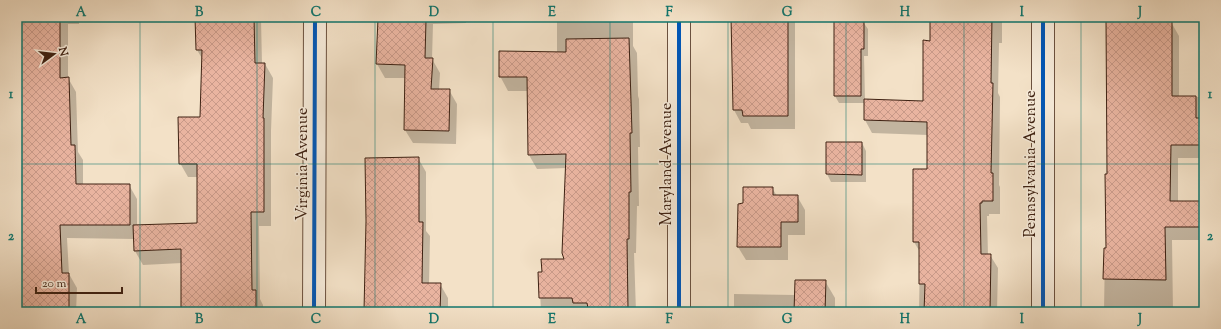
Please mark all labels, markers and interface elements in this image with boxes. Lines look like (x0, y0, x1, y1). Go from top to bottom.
text: A (76, 4, 87, 22)
text: B (195, 4, 204, 22)
text: C (311, 4, 321, 22)
text: D (429, 4, 439, 22)
text: E (548, 4, 556, 22)
text: F (665, 4, 673, 22)
text: G (782, 4, 793, 22)
text: H (900, 4, 911, 22)
text: I (1020, 4, 1025, 22)
text: J (1137, 4, 1142, 22)
north arrow (34, 34, 74, 74)
text: N (54, 44, 72, 58)
text: 1 (9, 86, 14, 104)
text: 1 (1208, 86, 1213, 104)
street label: Pennsylvania Avenue (1020, 90, 1043, 238)
street label: Maryland Avenue (656, 103, 679, 225)
street label: Virginia Avenue (292, 107, 315, 221)
text: 2 (8, 228, 15, 246)
text: 2 (1207, 228, 1214, 246)
scale bar (36, 269, 122, 295)
text: 20 m (42, 275, 67, 293)
text: A (76, 311, 87, 329)
text: B (195, 311, 204, 329)
text: C (311, 311, 321, 329)
text: D (429, 311, 439, 329)
text: E (548, 311, 556, 329)
text: F (665, 311, 673, 329)
text: G (782, 311, 793, 329)
text: H (900, 311, 911, 329)
text: I (1020, 311, 1025, 329)
text: J (1137, 311, 1142, 329)

